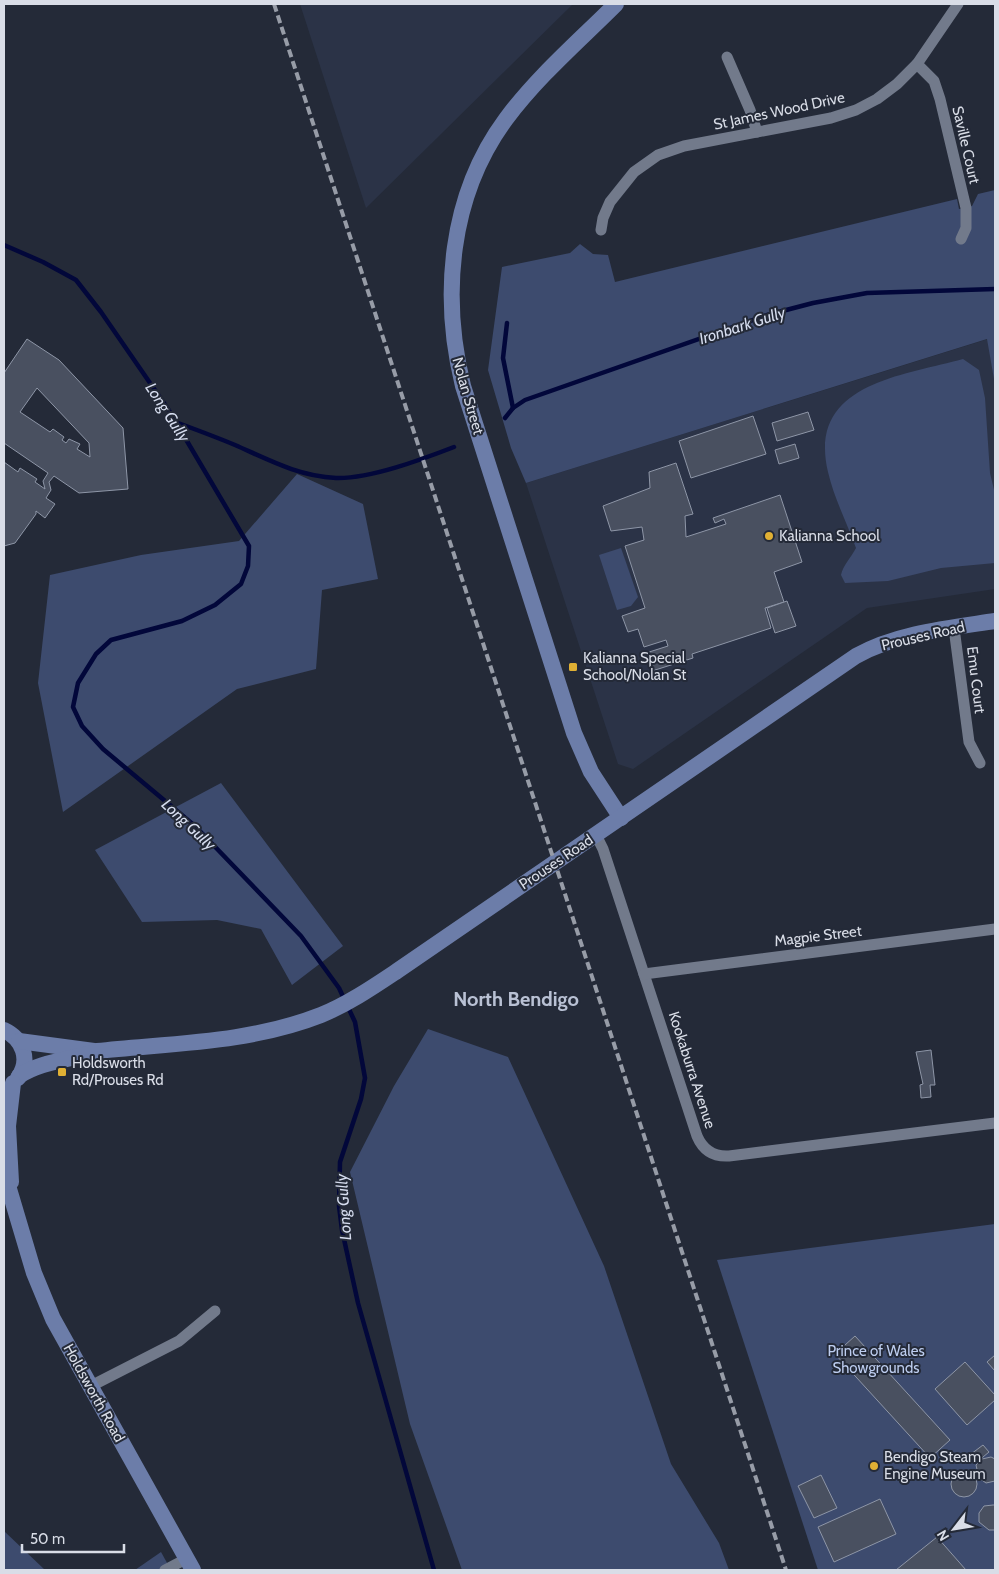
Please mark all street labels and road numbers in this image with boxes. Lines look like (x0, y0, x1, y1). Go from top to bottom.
street label: St James Wood Drive (712, 88, 847, 134)
street label: Saville Court (948, 104, 984, 186)
street label: Nolan Street (448, 355, 488, 437)
street label: Prouses Road (880, 618, 966, 654)
street label: Emu Court (963, 645, 989, 715)
street label: Prouses Road (516, 831, 596, 893)
street label: Magpie Street (773, 922, 863, 950)
street label: Kookaburra Avenue (665, 1009, 720, 1131)
street label: Holdsworth Road (60, 1341, 128, 1445)

